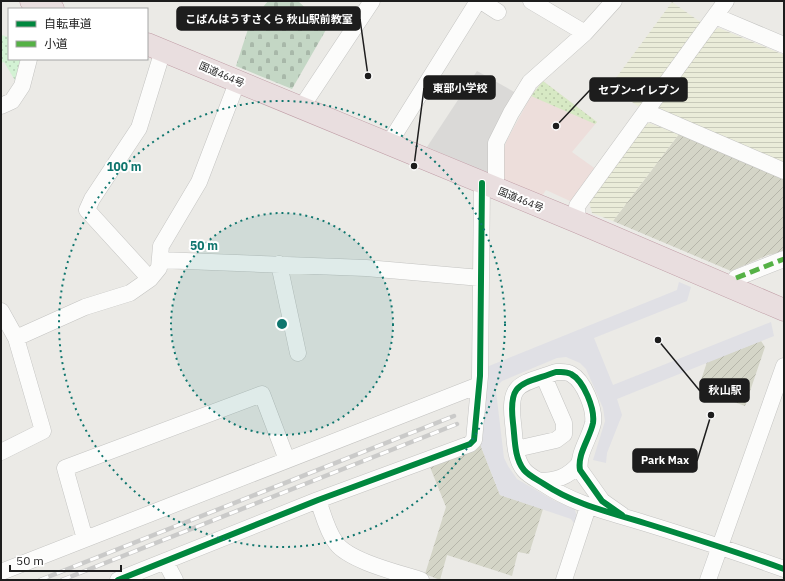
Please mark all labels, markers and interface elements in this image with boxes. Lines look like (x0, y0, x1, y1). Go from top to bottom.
callout: こぱんはうすさくら 秋山駅前教室 (177, 7, 360, 30)
legend (8, 8, 148, 60)
text: こぱんはうすさくら 秋山駅前教室 (185, 12, 353, 26)
text: 自転車道 (44, 16, 92, 31)
text: 小道 (44, 36, 68, 51)
street label: 国道464号 (197, 59, 246, 90)
callout: 東部小学校 (424, 76, 495, 99)
callout: セブン-イレブン (590, 78, 687, 101)
text: 東部小学校 (433, 81, 488, 95)
text: セブン-イレブン (598, 83, 680, 97)
text: 100 m (106, 159, 142, 174)
street label: 国道464号 (496, 184, 546, 214)
text: 50 m (190, 238, 218, 253)
centre of rings (275, 317, 289, 331)
callout: 秋山駅 (700, 379, 749, 402)
text: 秋山駅 (709, 383, 742, 397)
callout: Park Max (633, 449, 697, 472)
text: Park Max (641, 453, 689, 467)
scale bar (10, 547, 121, 573)
text: 50 m (16, 553, 44, 568)

